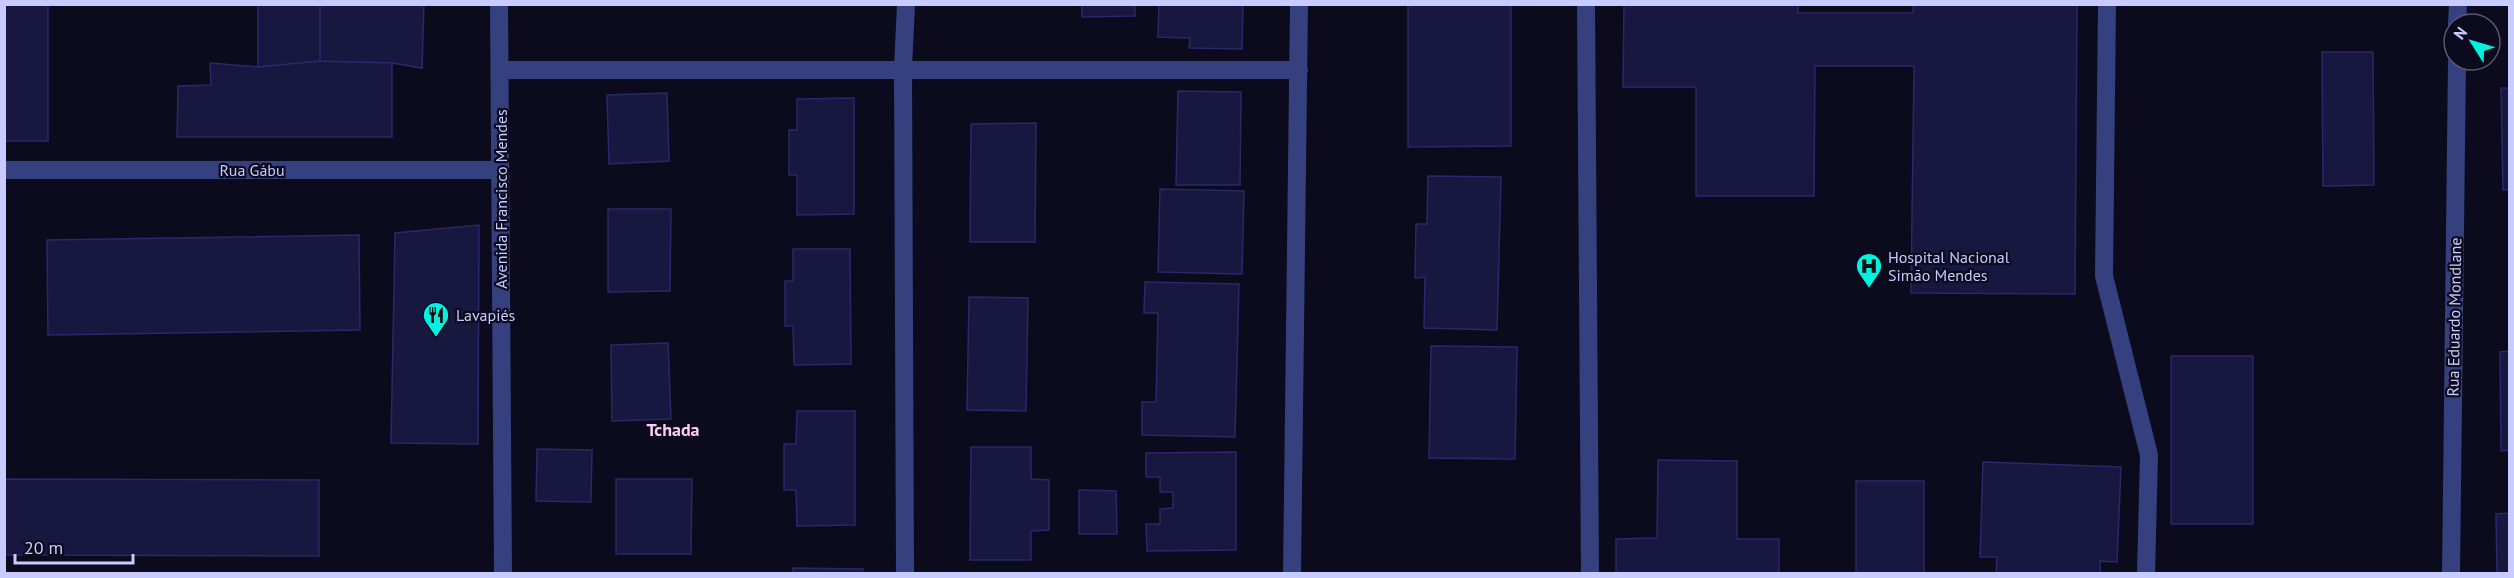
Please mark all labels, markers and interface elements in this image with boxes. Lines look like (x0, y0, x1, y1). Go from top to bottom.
north arrow (2442, 12, 2502, 72)
text: N (2449, 23, 2471, 43)
street label: Avenida Francisco Mendes (491, 109, 511, 289)
street label: Rua Gábu (219, 160, 285, 180)
street label: Rua Eduardo Mondlane (2443, 237, 2465, 397)
place label: Hospital Nacional Simão Mendes (1888, 247, 2010, 285)
hospital icon: Hospital Nacional Simão Mendes (1854, 251, 1884, 289)
restaurant icon: Lavapiés (421, 300, 451, 338)
place label: Lavapiés (456, 305, 516, 325)
district label: Tchada (646, 418, 700, 441)
scale bar (15, 527, 134, 565)
text: 20 m (24, 536, 63, 559)

